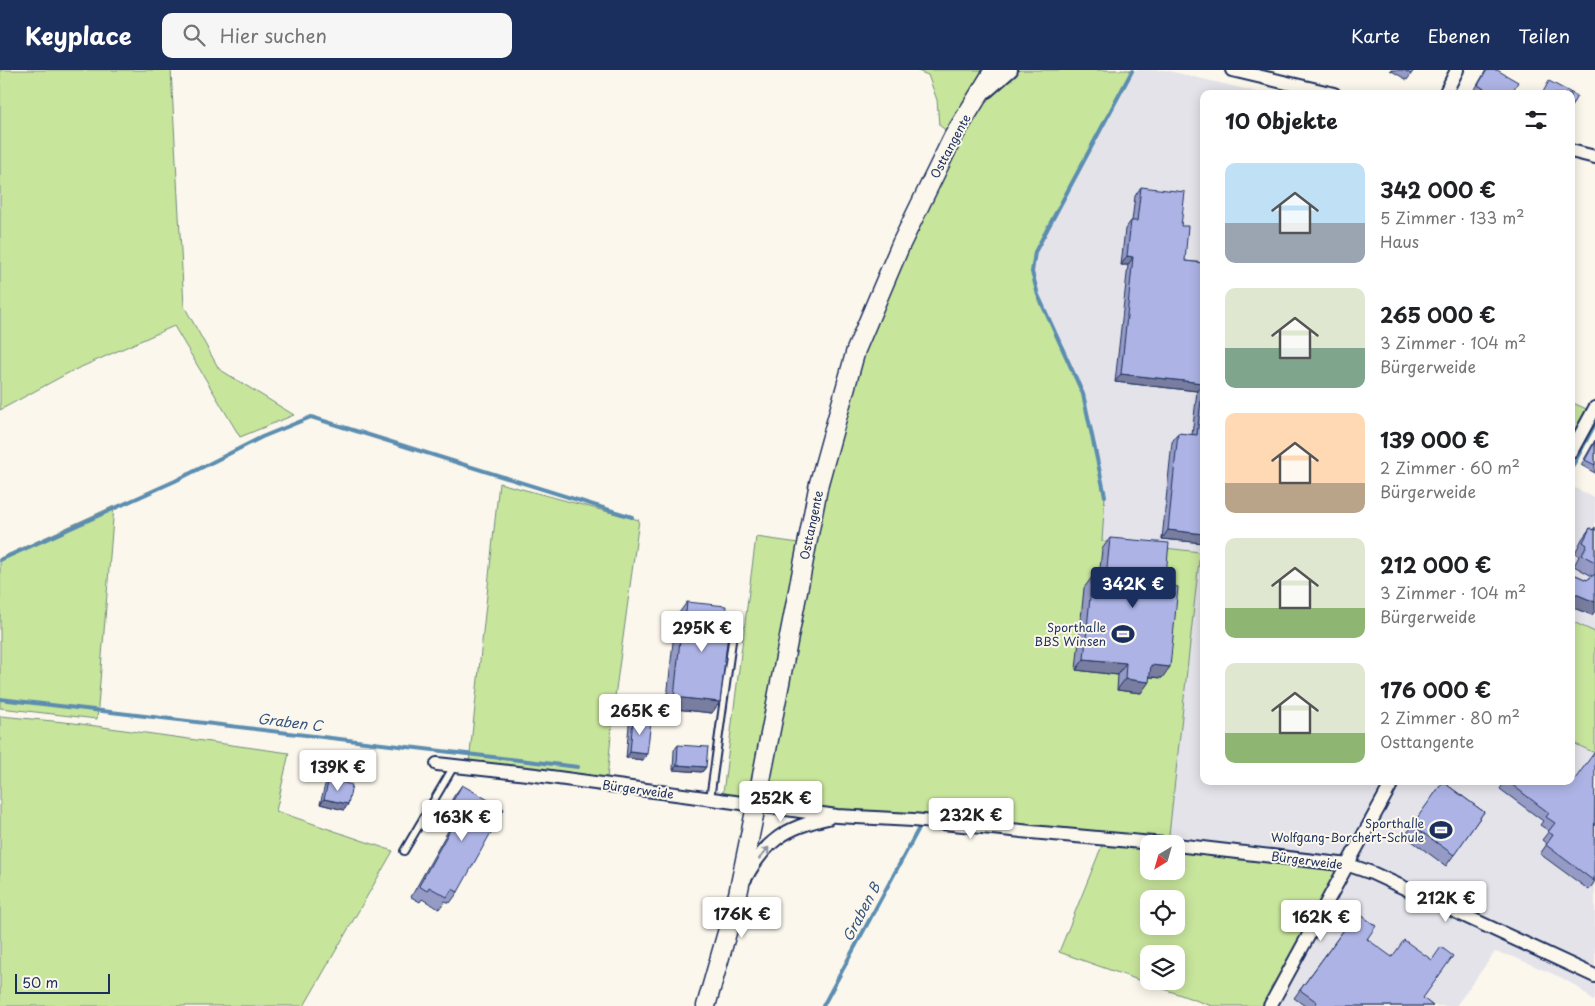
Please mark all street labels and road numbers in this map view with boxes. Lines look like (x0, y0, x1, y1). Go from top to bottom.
street label: Osttangente (925, 110, 975, 181)
street label: Osttangente (795, 488, 827, 561)
street label: Bürgerweide (601, 775, 675, 803)
street label: Bürgerweide (1270, 847, 1344, 873)

